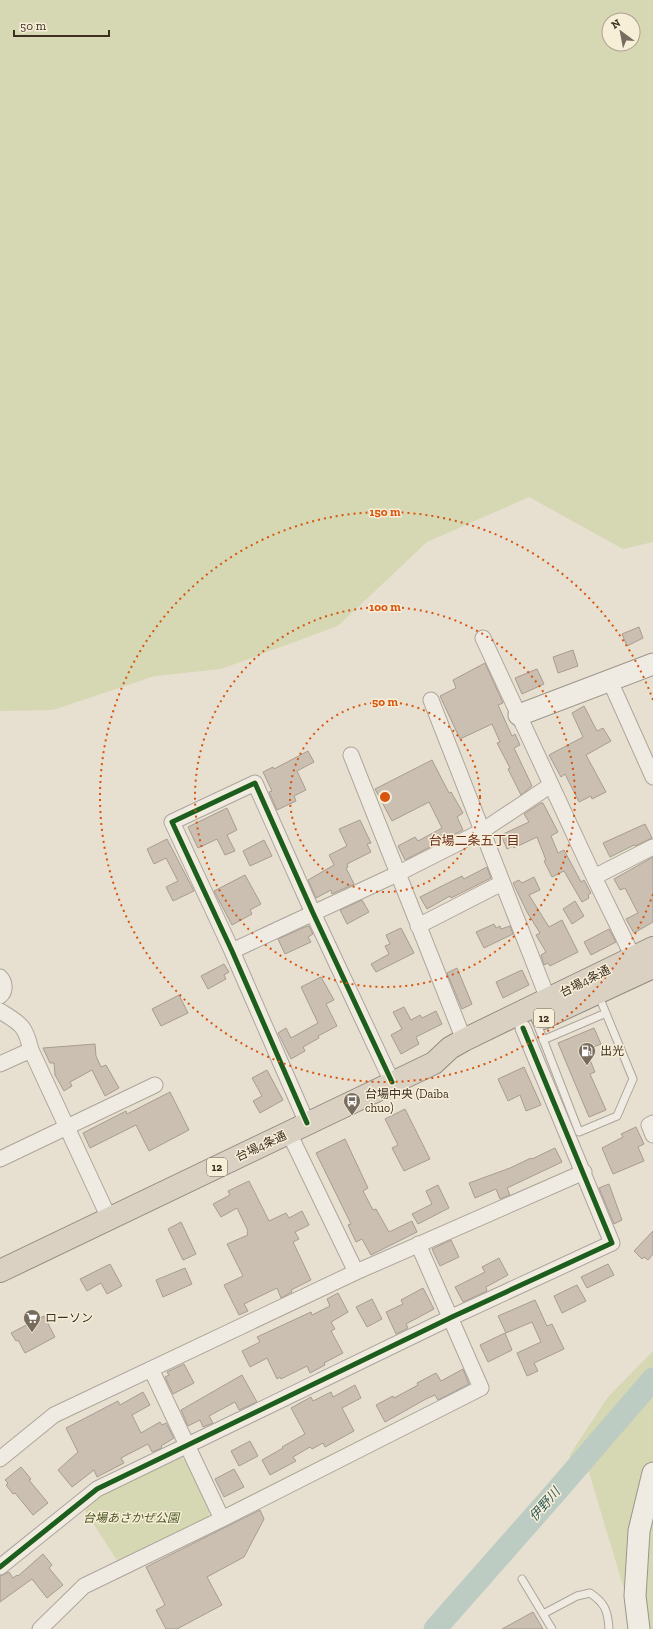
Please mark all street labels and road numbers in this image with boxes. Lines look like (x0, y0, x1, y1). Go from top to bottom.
street label: 台場4条通 (558, 962, 612, 1000)
road number: 12 (534, 1009, 554, 1027)
street label: 台場4条通 (233, 1128, 289, 1164)
road number: 12 (207, 1158, 227, 1176)

